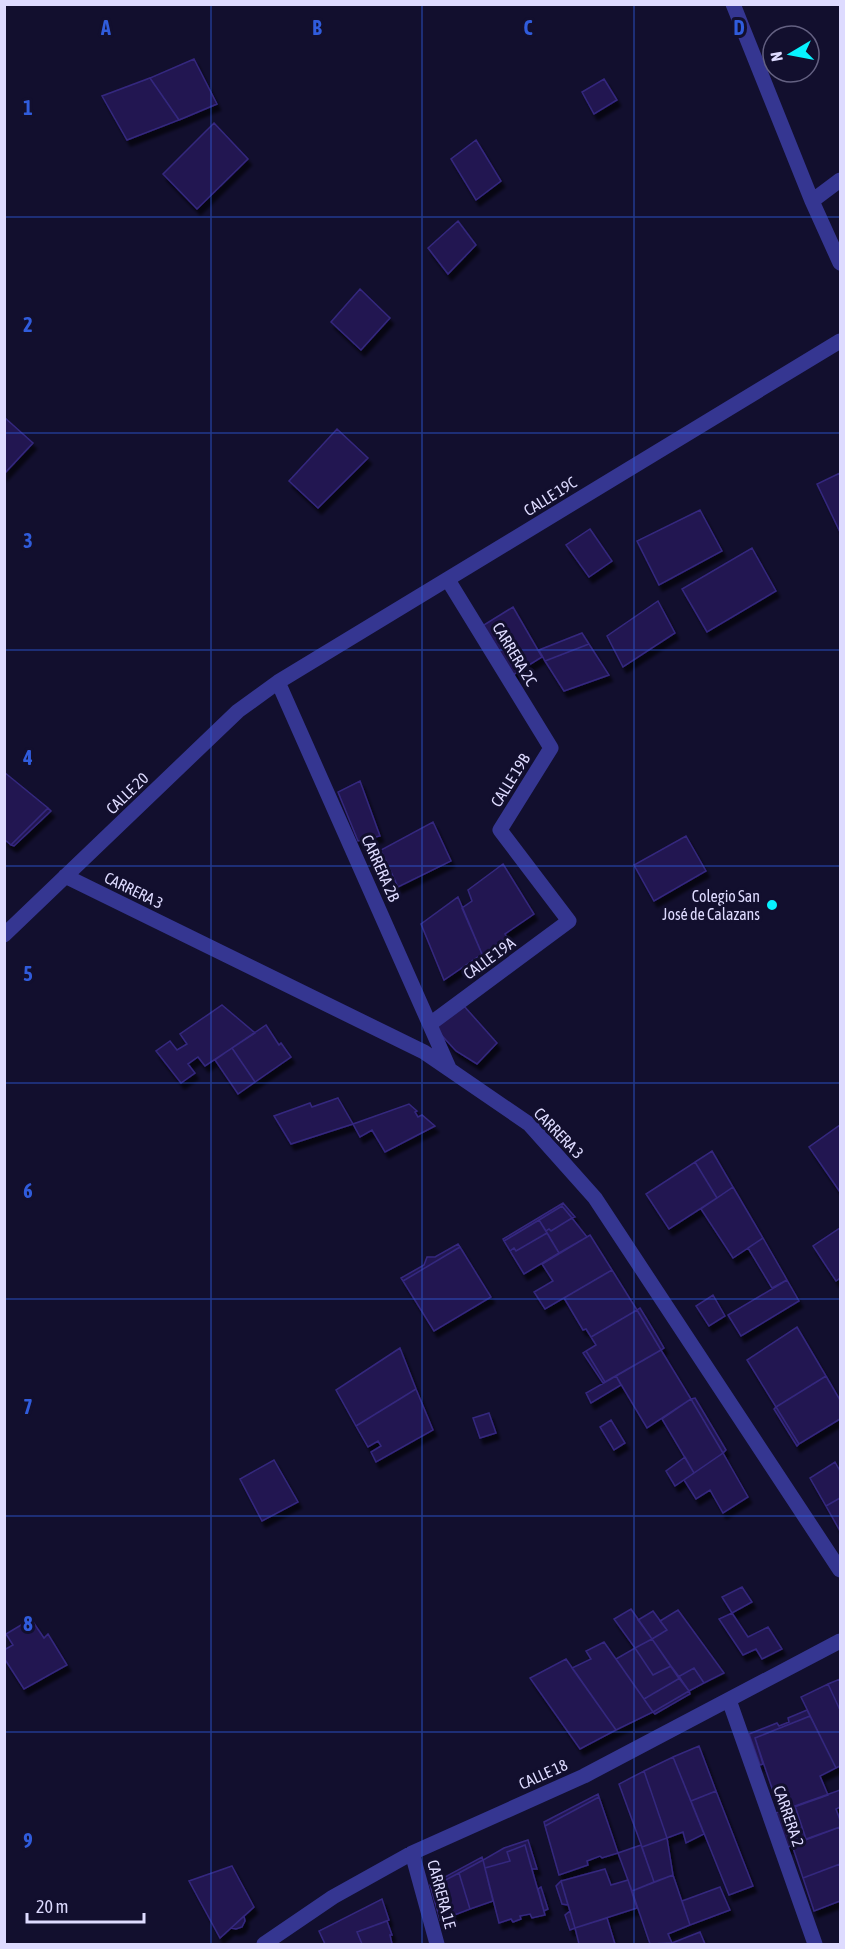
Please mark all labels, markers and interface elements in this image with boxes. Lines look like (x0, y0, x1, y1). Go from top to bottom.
text: A (100, 16, 111, 39)
text: B (312, 16, 322, 39)
text: C (524, 16, 533, 39)
text: D (733, 16, 745, 39)
north arrow (761, 24, 821, 84)
text: N (767, 50, 786, 63)
text: 1 (23, 96, 33, 119)
text: 2 (23, 313, 33, 336)
street label: CALLE 19C (520, 473, 580, 519)
text: 3 (23, 529, 33, 552)
street label: CARRERA 2C (489, 619, 541, 689)
text: 4 (22, 746, 33, 769)
street label: CALLE 19B (487, 750, 533, 810)
street label: CALLE 20 (102, 769, 152, 817)
street label: CARRERA 2B (358, 832, 404, 904)
street label: CARRERA 3 (102, 868, 166, 912)
place label: Colegio San José de Calazans (662, 887, 760, 923)
marker: Colegio San José de Calazans (765, 898, 779, 912)
street label: CALLE 19A (460, 933, 518, 983)
text: 5 (23, 962, 33, 985)
street label: CARRERA 3 (530, 1104, 588, 1162)
text: 6 (23, 1179, 33, 1202)
text: 7 (23, 1395, 33, 1418)
text: 8 (23, 1612, 33, 1635)
street label: CALLE 18 (516, 1755, 570, 1793)
street label: CARRERA 2 (770, 1783, 808, 1849)
text: 9 (23, 1829, 33, 1852)
street label: CARRERA 1E (424, 1858, 460, 1930)
scale bar (27, 1886, 144, 1924)
text: 20 m (36, 1896, 68, 1917)

